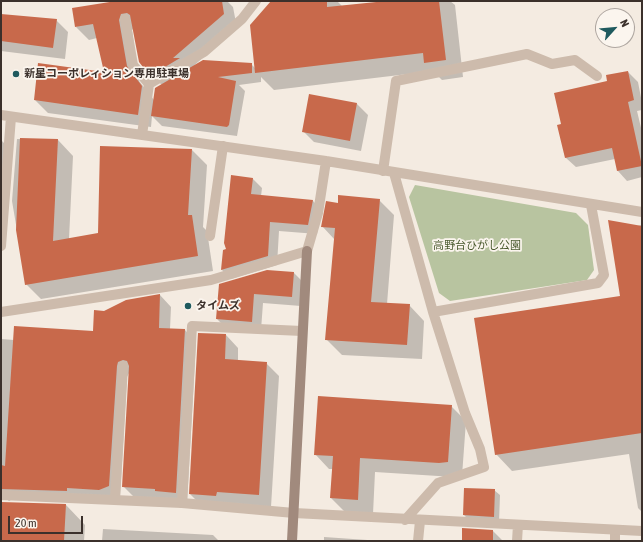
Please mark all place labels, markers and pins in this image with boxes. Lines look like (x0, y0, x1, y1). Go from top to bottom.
place label: 新星コーポレィション専用駐車場 (24, 67, 189, 81)
marker: 新星コーポレィション専用駐車場 (11, 69, 21, 79)
place label: タイムズ (196, 299, 240, 313)
marker: タイムズ (183, 301, 193, 311)

